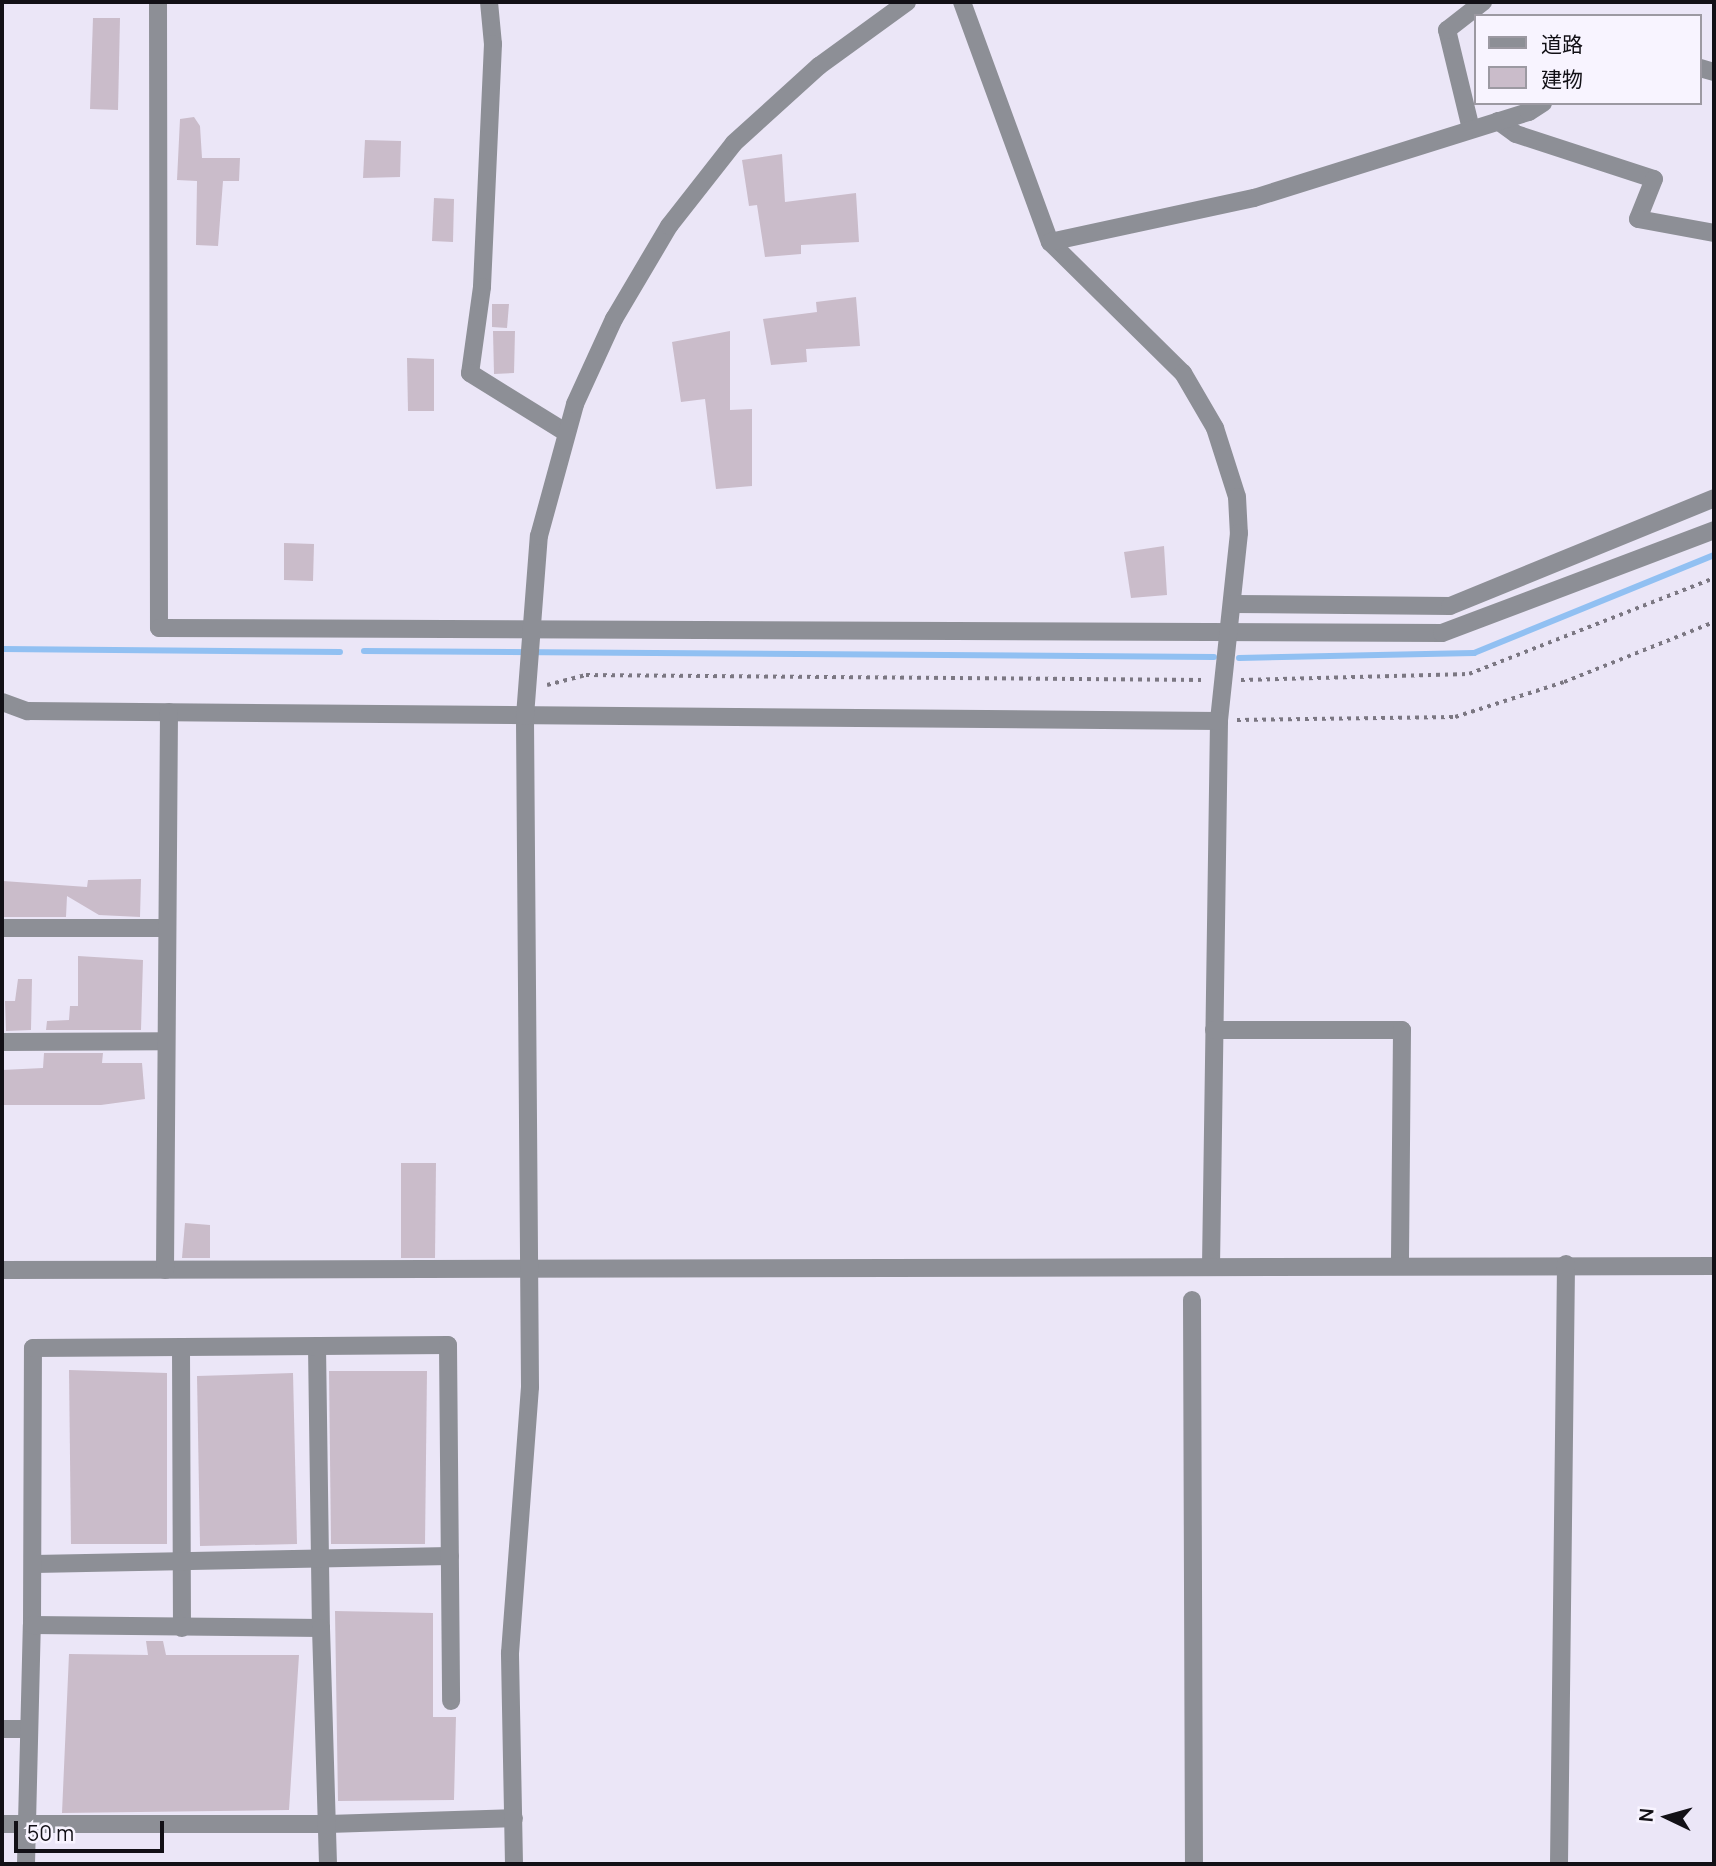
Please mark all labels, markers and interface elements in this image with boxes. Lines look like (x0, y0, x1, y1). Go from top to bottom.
legend (1474, 14, 1702, 105)
text: 道路 (1541, 30, 1583, 58)
text: 建物 (1541, 65, 1583, 93)
north arrow (1632, 1782, 1702, 1852)
scale bar (18, 1806, 168, 1850)
text: N (1633, 1807, 1660, 1823)
text: 50 m (27, 1819, 74, 1847)

